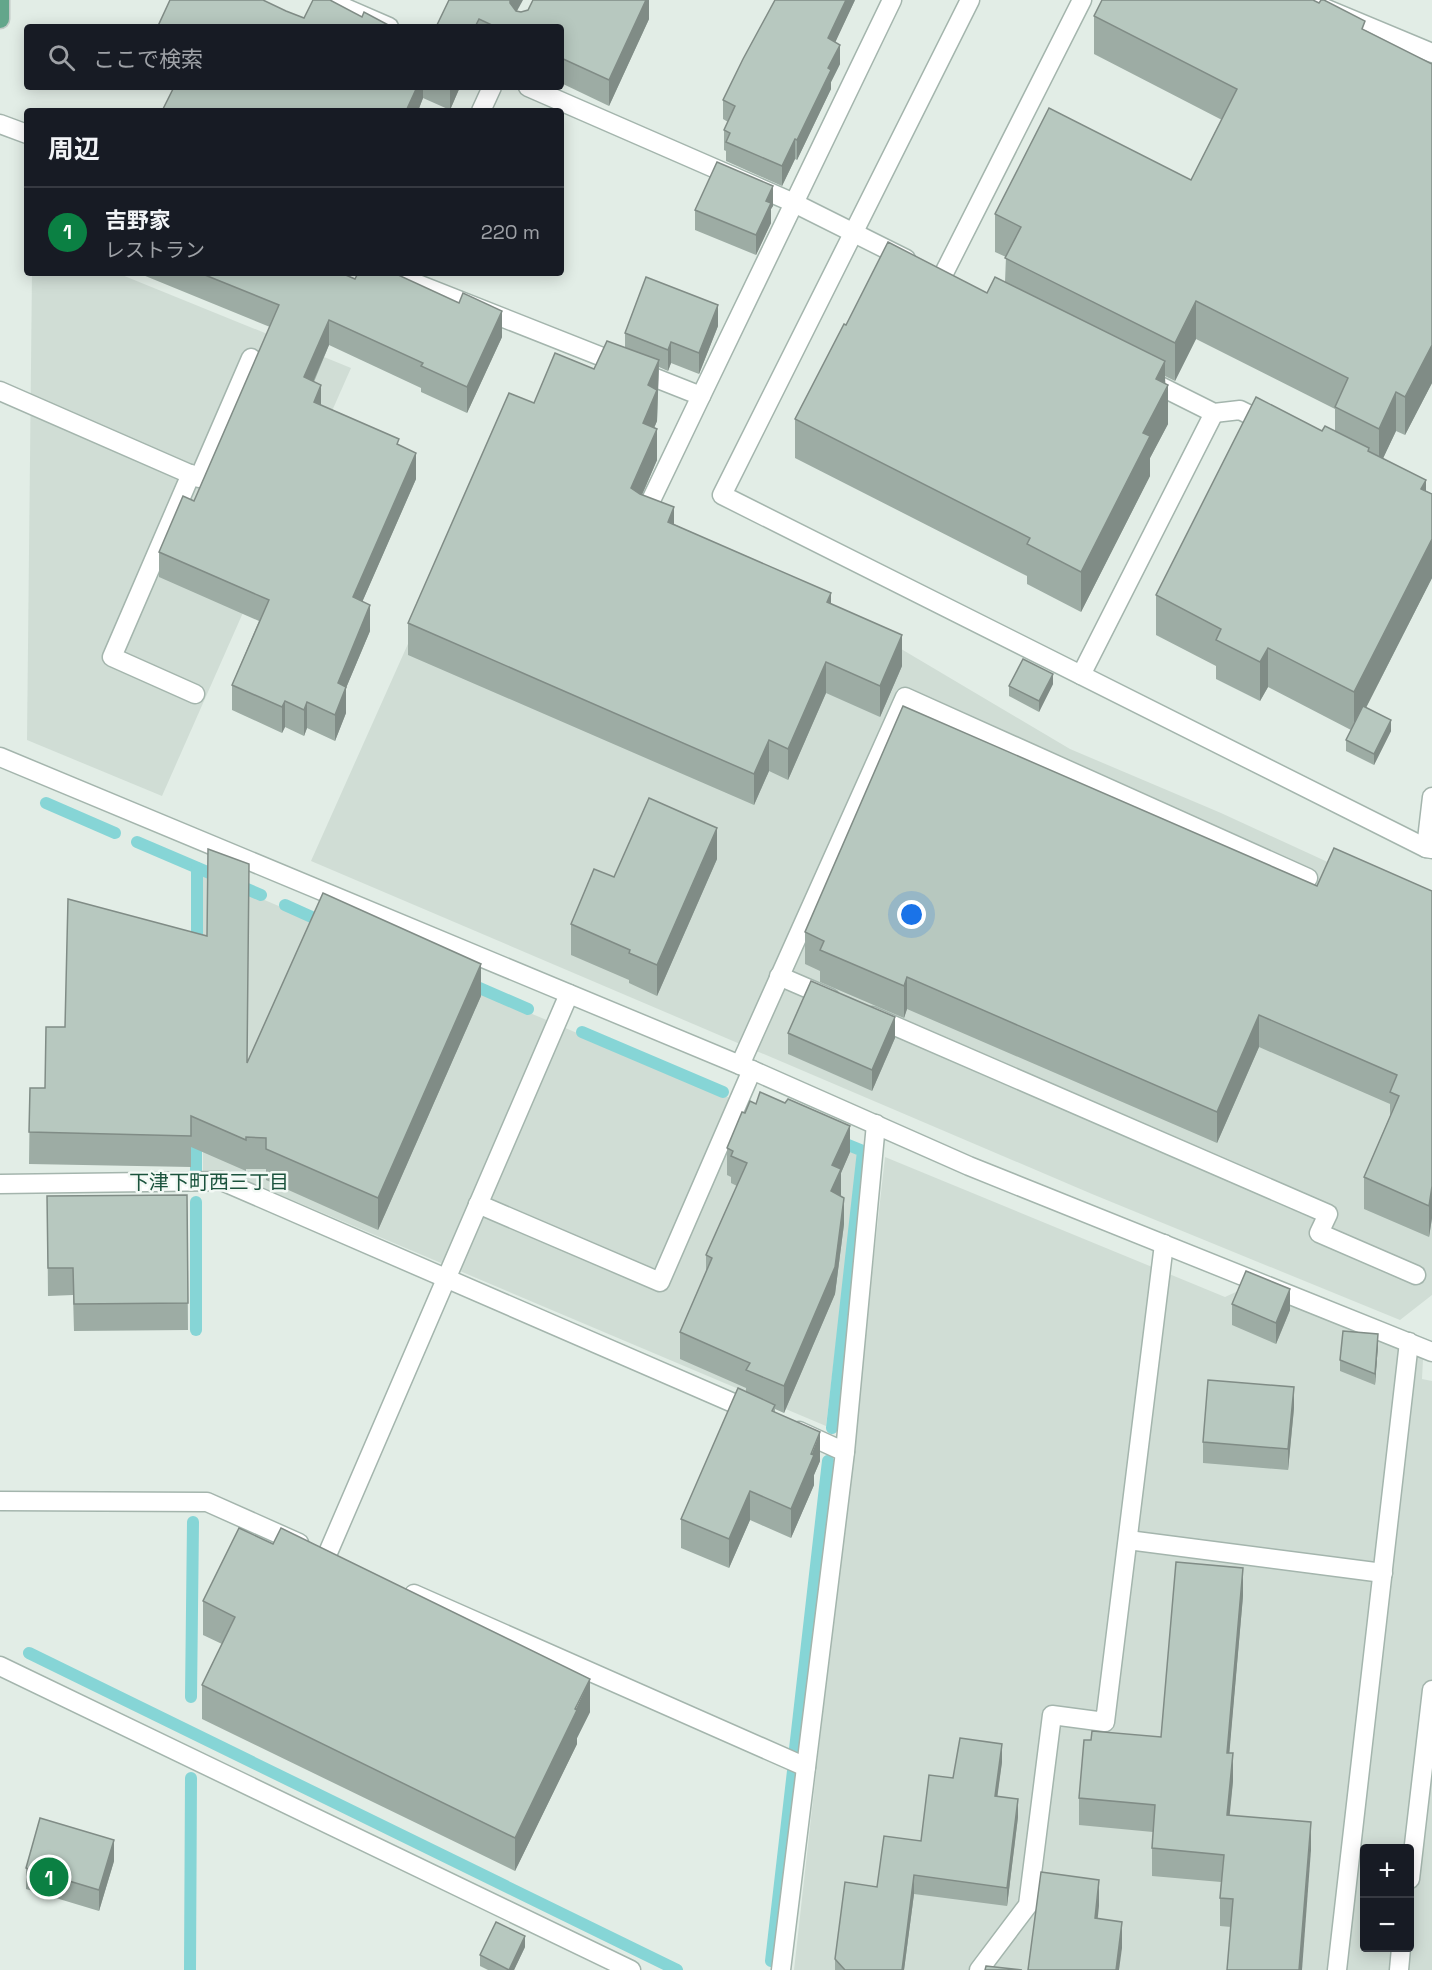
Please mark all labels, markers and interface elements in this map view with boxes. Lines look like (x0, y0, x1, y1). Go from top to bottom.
search box (24, 24, 564, 90)
icon: search (45, 41, 78, 74)
text: ここで検索 (93, 45, 203, 73)
text: 周辺 (48, 132, 100, 166)
text: 吉野家 (105, 206, 171, 234)
text: 1 (63, 219, 72, 245)
text: 220 m (481, 219, 540, 245)
text: レストラン (105, 237, 205, 263)
your location (897, 900, 926, 929)
district label: 下津下町西三丁目 (129, 1169, 289, 1195)
map controls (1360, 1844, 1414, 1952)
button: + (1360, 1844, 1414, 1898)
pin: 1 (29, 1854, 68, 1900)
button: − (1360, 1898, 1414, 1952)

